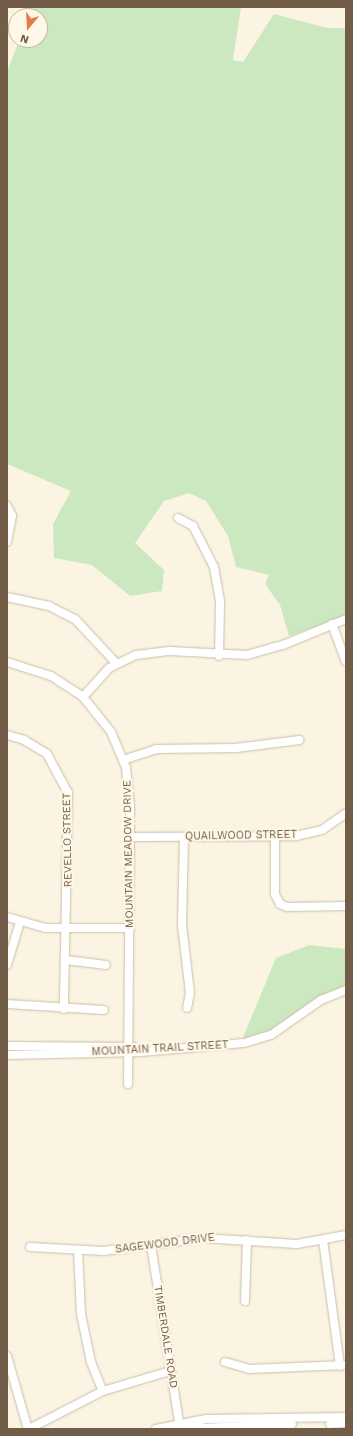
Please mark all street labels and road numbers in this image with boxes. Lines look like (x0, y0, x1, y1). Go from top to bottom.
street label: MOUNTAIN MEADOW DRIVE (121, 780, 137, 928)
street label: REVELLO STREET (61, 793, 75, 887)
street label: QUAILWOOD STREET (185, 828, 297, 844)
street label: MOUNTAIN TRAIL STREET (91, 1039, 229, 1059)
street label: SAGEWOOD DRIVE (114, 1231, 216, 1257)
street label: TIMBERDALE ROAD (150, 1285, 180, 1389)

